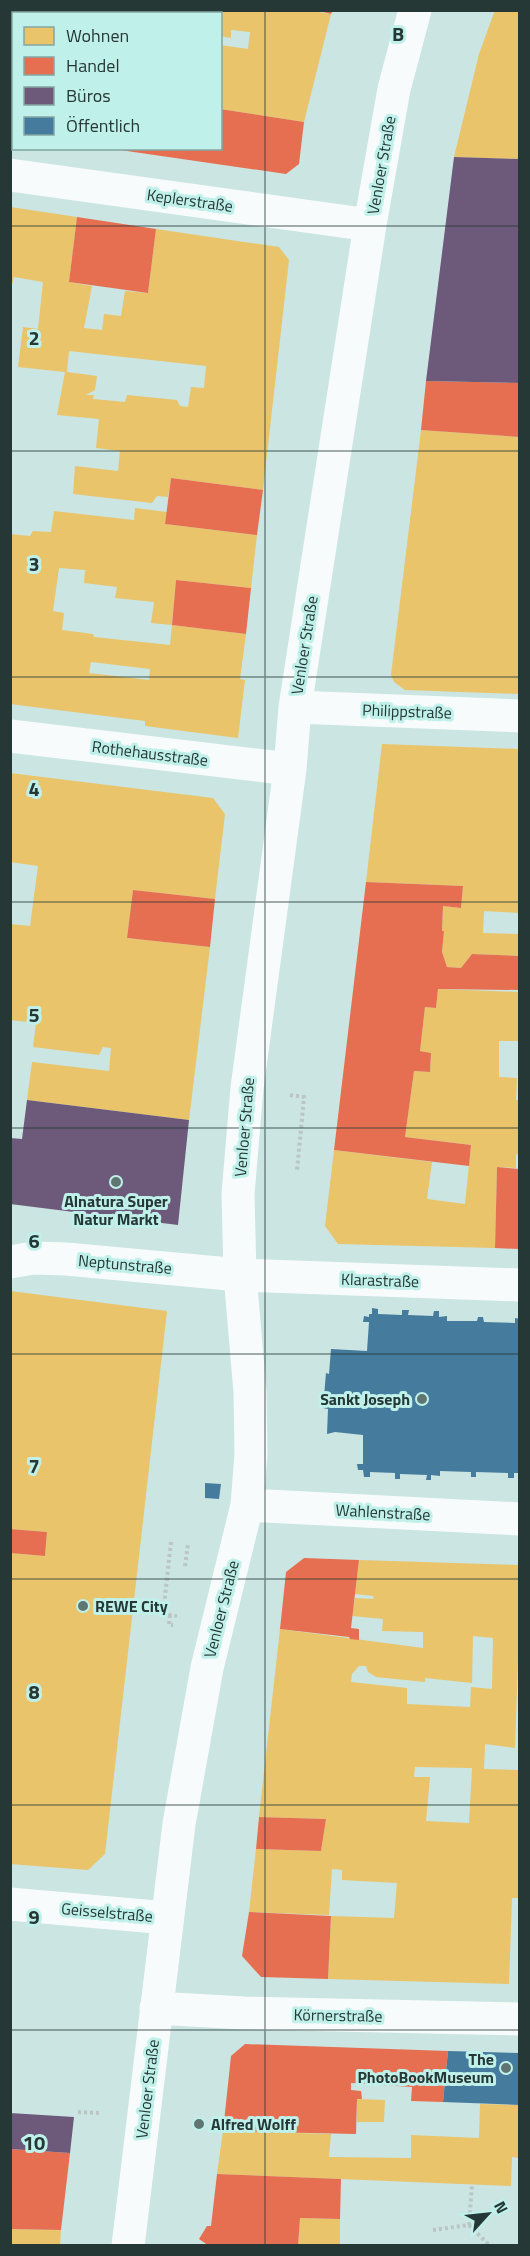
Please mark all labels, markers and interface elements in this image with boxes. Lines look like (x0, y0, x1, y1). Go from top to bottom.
legend (12, 12, 222, 150)
text: B (392, 18, 404, 49)
text: Wohnen (66, 22, 129, 49)
text: Handel (66, 52, 120, 79)
text: Büros (66, 82, 111, 109)
text: Öffentlich (66, 112, 140, 139)
street label: Venloer Straße (361, 114, 401, 216)
street label: Keplerstraße (145, 182, 235, 218)
text: 2 (28, 322, 40, 353)
text: 3 (28, 548, 40, 579)
street label: Venloer Straße (284, 594, 324, 696)
street label: Philippstraße (362, 697, 452, 725)
street label: Rothehausstraße (91, 734, 209, 772)
text: 4 (28, 773, 40, 804)
text: 5 (28, 999, 40, 1030)
street label: Venloer Straße (228, 1076, 260, 1178)
marker: Alnatura Super Natur Markt (109, 1175, 123, 1189)
place label: Alnatura Super Natur Markt (64, 1189, 168, 1231)
text: 6 (28, 1225, 40, 1256)
street label: Neptunstraße (77, 1248, 173, 1280)
street label: Klarastraße (340, 1267, 420, 1293)
place label: Sankt Joseph (320, 1387, 410, 1411)
marker: Sankt Joseph (415, 1392, 429, 1406)
text: 7 (28, 1450, 40, 1481)
street label: Wahlenstraße (335, 1498, 431, 1526)
street label: Venloer Straße (197, 1558, 245, 1660)
place label: REWE City (95, 1594, 168, 1618)
marker: REWE City (76, 1599, 90, 1613)
text: 8 (28, 1676, 40, 1707)
street label: Geisselstraße (60, 1896, 154, 1928)
text: 9 (28, 1901, 40, 1932)
street label: Körnerstraße (293, 2002, 383, 2028)
street label: Venloer Straße (129, 2038, 165, 2140)
place label: The PhotoBookMuseum (357, 2047, 494, 2089)
marker: The PhotoBookMuseum (499, 2061, 513, 2075)
place label: Alfred Wolff (211, 2112, 296, 2136)
marker: Alfred Wolff (192, 2117, 206, 2131)
text: 10 (23, 2127, 45, 2158)
north arrow (458, 2184, 518, 2244)
text: N (488, 2197, 515, 2218)

